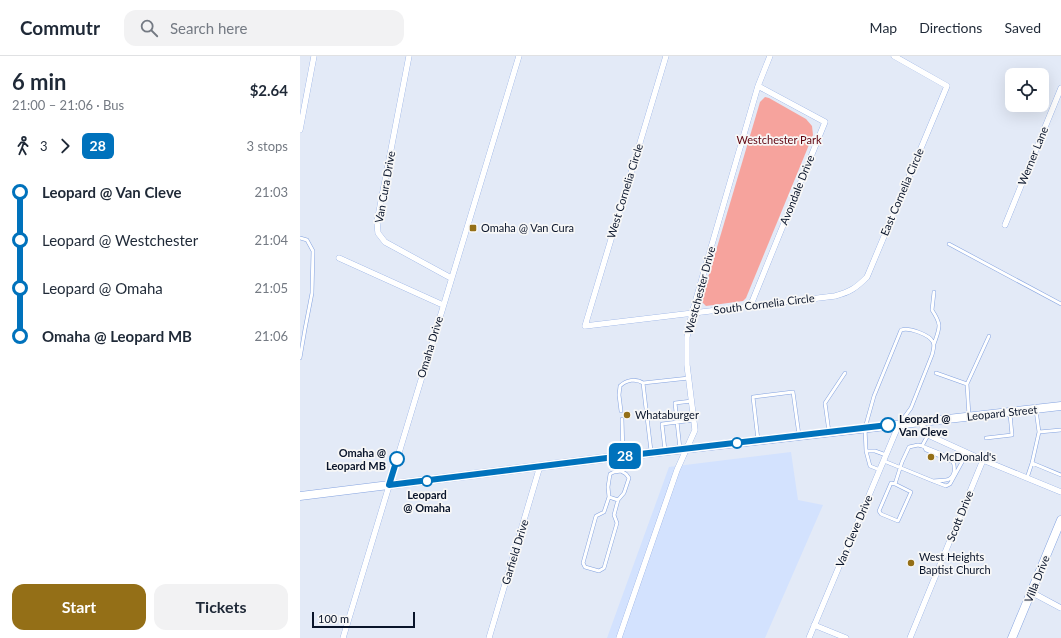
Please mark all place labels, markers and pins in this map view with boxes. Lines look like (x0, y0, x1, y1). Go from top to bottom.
place label: Omaha @ Van Cura (481, 221, 574, 234)
marker: Omaha @ Van Cura (468, 223, 478, 233)
place label: Whataburger (635, 408, 699, 421)
marker: Whataburger (622, 410, 632, 420)
place label: Leopard @ Van Cleve (898, 412, 951, 438)
marker: Leopard @ Van Cleve (880, 417, 896, 433)
unlabelled marker (731, 437, 743, 449)
place label: Omaha @ Leopard MB (326, 446, 386, 472)
place label: McDonald's (939, 450, 996, 463)
marker: Omaha @ Leopard MB (389, 451, 405, 467)
marker: McDonald's (926, 452, 936, 462)
marker: Leopard @ Omaha (421, 475, 433, 487)
place label: Leopard @ Omaha (403, 488, 451, 514)
place label: West Heights Baptist Church (919, 550, 991, 576)
marker: West Heights Baptist Church (906, 558, 916, 568)

